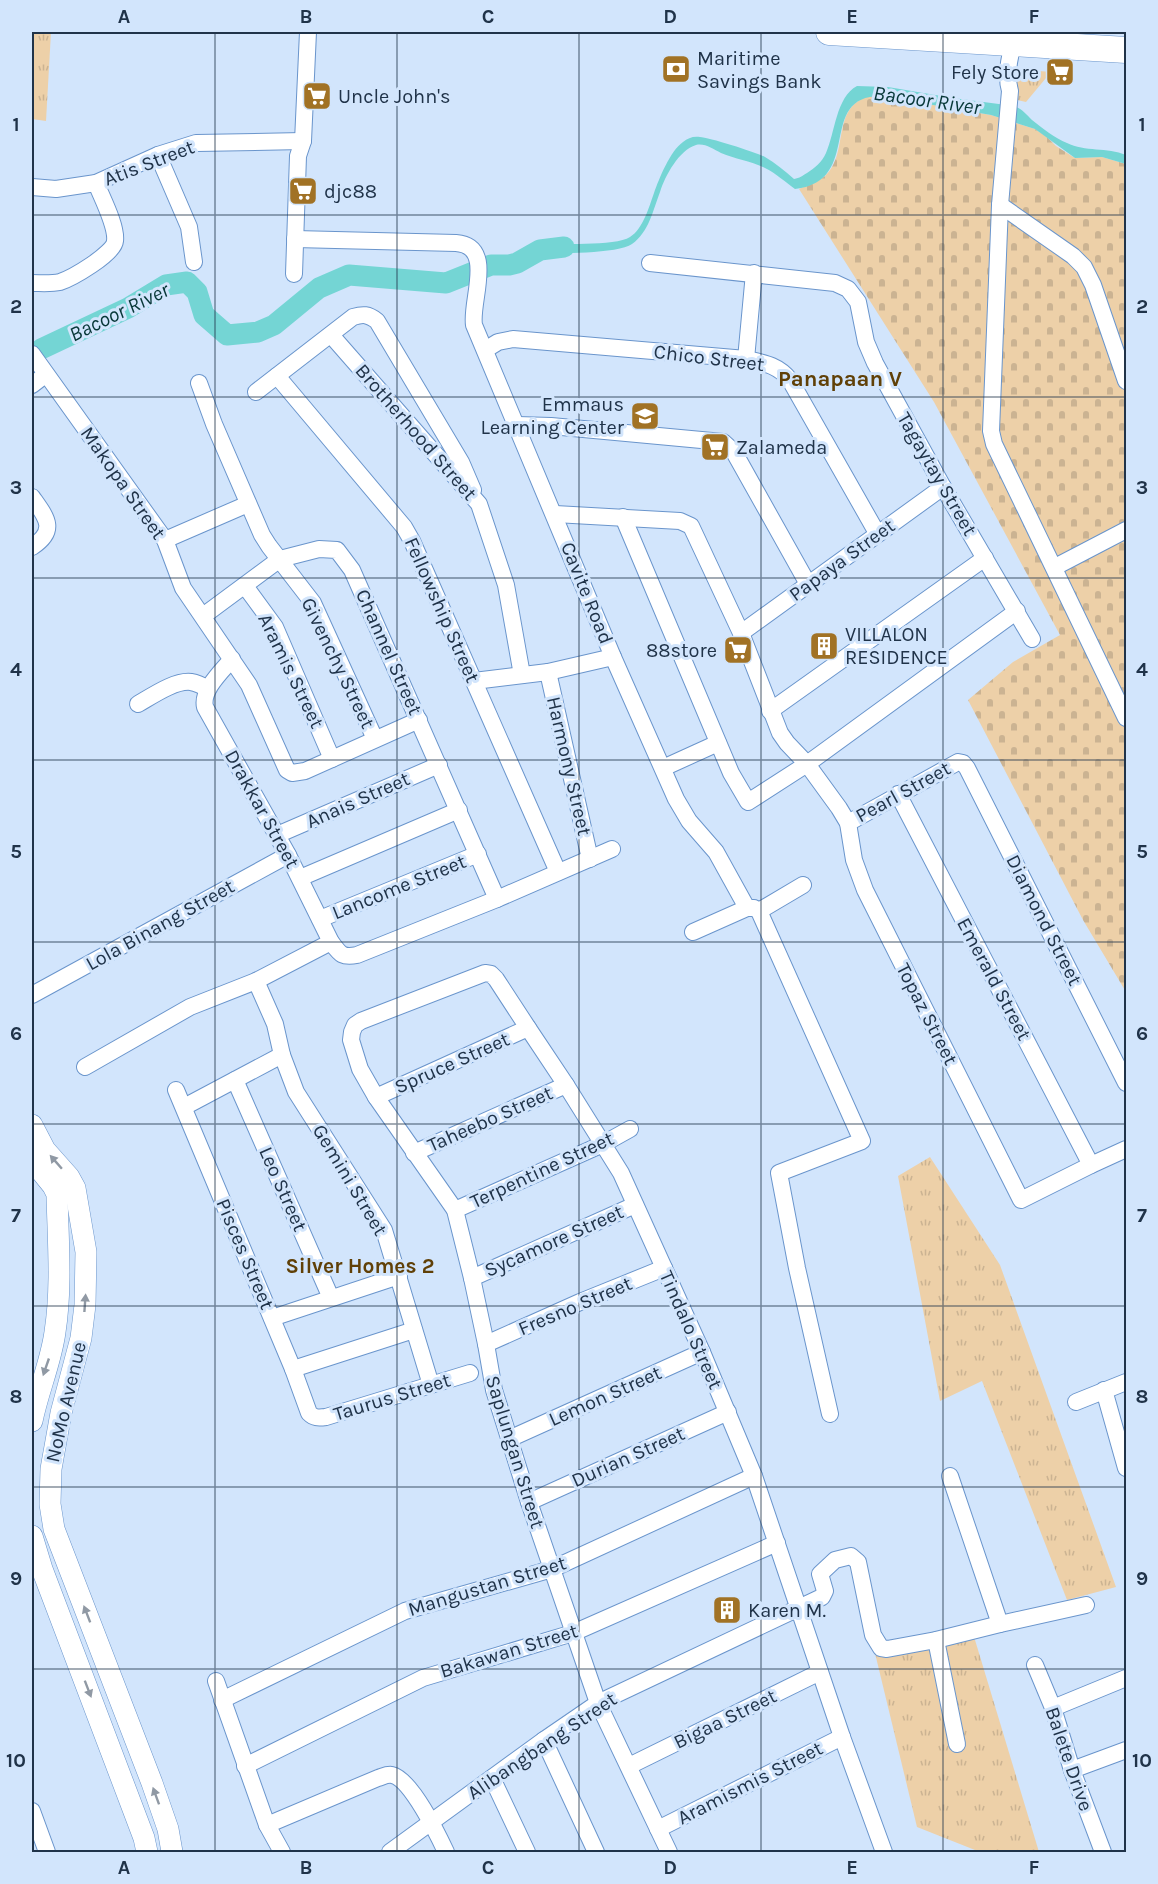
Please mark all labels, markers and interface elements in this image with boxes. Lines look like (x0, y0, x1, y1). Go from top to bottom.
text: A (118, 5, 131, 28)
text: B (300, 5, 312, 28)
text: C (482, 5, 494, 28)
text: D (663, 5, 677, 28)
text: E (846, 5, 858, 28)
text: F (1029, 5, 1040, 28)
place label: Maritime Savings Bank (697, 47, 822, 93)
bank icon: Maritime Savings Bank (660, 53, 692, 85)
supermarket icon: Fely Store (1044, 56, 1076, 88)
place label: Fely Store (951, 61, 1039, 84)
supermarket icon: Uncle John's (301, 80, 333, 112)
water label: Bacoor River (872, 81, 983, 120)
place label: Uncle John's (338, 85, 450, 108)
text: 1 (12, 113, 20, 136)
text: 1 (1138, 113, 1146, 136)
street label: Atis Street (100, 135, 198, 191)
supermarket icon: djc88 (287, 175, 319, 207)
place label: djc88 (324, 180, 377, 203)
water label: Bacoor River (65, 277, 174, 346)
text: 2 (10, 295, 22, 318)
text: 2 (1136, 295, 1148, 318)
street label: Chico Street (652, 340, 766, 376)
street label: Brotherhood Street (351, 359, 482, 505)
district label: Panapaan V (778, 366, 902, 392)
place label: Emmaus Learning Center (480, 393, 625, 439)
school or university icon: Emmaus Learning Center (629, 400, 661, 432)
street label: Tagaytay Street (892, 408, 982, 540)
street label: Makopa Street (76, 422, 171, 544)
supermarket icon: Zalameda (699, 431, 731, 463)
place label: Zalameda (736, 436, 827, 459)
text: 3 (10, 476, 22, 499)
text: 3 (1136, 476, 1148, 499)
street label: Papaya Street (785, 514, 900, 606)
street label: Fellowship Street (400, 534, 485, 687)
street label: Cavite Road (556, 539, 618, 647)
street label: Channel Street (351, 586, 427, 719)
street label: Givenchy Street (296, 594, 380, 733)
street label: Aramis Street (253, 610, 329, 732)
place label: VILLALON RESIDENCE (845, 623, 948, 669)
building icon: VILLALON RESIDENCE (808, 630, 840, 662)
supermarket icon: 88store (722, 634, 754, 666)
place label: 88store (646, 639, 717, 662)
text: 4 (10, 658, 22, 681)
text: 4 (1136, 658, 1148, 681)
street label: Harmony Street (542, 694, 596, 838)
street label: Drakkar Street (220, 746, 304, 873)
street label: Pearl Street (852, 756, 955, 827)
street label: Anais Street (303, 767, 414, 833)
text: 5 (10, 840, 22, 863)
text: 5 (1136, 840, 1148, 863)
street label: Lancome Street (329, 850, 470, 924)
street label: Diamond Street (1001, 851, 1087, 990)
street label: Lola Binang Street (82, 874, 239, 975)
street label: Emerald Street (952, 914, 1036, 1045)
street label: Topaz Street (892, 959, 963, 1069)
text: 6 (10, 1022, 22, 1045)
text: 6 (1136, 1022, 1148, 1045)
street label: Spruce Street (391, 1027, 513, 1099)
street label: Taheebo Street (424, 1081, 556, 1157)
street label: Gemini Street (308, 1120, 392, 1240)
street label: Terpentine Street (467, 1127, 618, 1213)
street label: Leo Street (254, 1143, 312, 1235)
one-way arrow (49, 1155, 63, 1170)
street label: Pisces Street (211, 1195, 279, 1313)
street label: Sycamore Street (481, 1200, 627, 1282)
text: 7 (11, 1204, 21, 1227)
text: 7 (1137, 1204, 1147, 1227)
district label: Silver Homes 2 (285, 1254, 435, 1278)
street label: Tindalo Street (655, 1267, 728, 1393)
street label: Fresno Street (515, 1272, 636, 1340)
one-way arrow (80, 1294, 90, 1313)
street label: NoMo Avenue (41, 1339, 91, 1465)
one-way arrow (41, 1358, 51, 1376)
street label: Lemon Street (545, 1361, 665, 1431)
street label: Taurus Street (331, 1368, 454, 1426)
street label: Saplungan Street (481, 1373, 549, 1532)
text: 8 (10, 1385, 22, 1408)
text: 8 (1136, 1385, 1148, 1408)
street label: Durian Street (568, 1422, 688, 1492)
street label: Mangustan Street (405, 1551, 569, 1621)
text: 9 (10, 1567, 22, 1590)
text: 9 (1136, 1567, 1148, 1590)
building icon: Karen M. (711, 1594, 743, 1626)
place label: Karen M. (748, 1599, 826, 1622)
one-way arrow (82, 1605, 91, 1623)
street label: Bakawan Street (437, 1619, 581, 1683)
one-way arrow (84, 1680, 93, 1698)
street label: Bigaa Street (670, 1684, 781, 1754)
street label: Alibangbang Street (463, 1687, 621, 1805)
street label: Balete Drive (1040, 1704, 1098, 1814)
street label: Aramismis Street (674, 1736, 827, 1830)
text: 10 (6, 1749, 26, 1772)
text: 10 (1132, 1749, 1152, 1772)
one-way arrow (151, 1787, 161, 1805)
text: A (118, 1856, 131, 1879)
text: B (300, 1856, 312, 1879)
text: C (482, 1856, 494, 1879)
text: D (663, 1856, 677, 1879)
text: E (846, 1856, 858, 1879)
text: F (1029, 1856, 1040, 1879)

